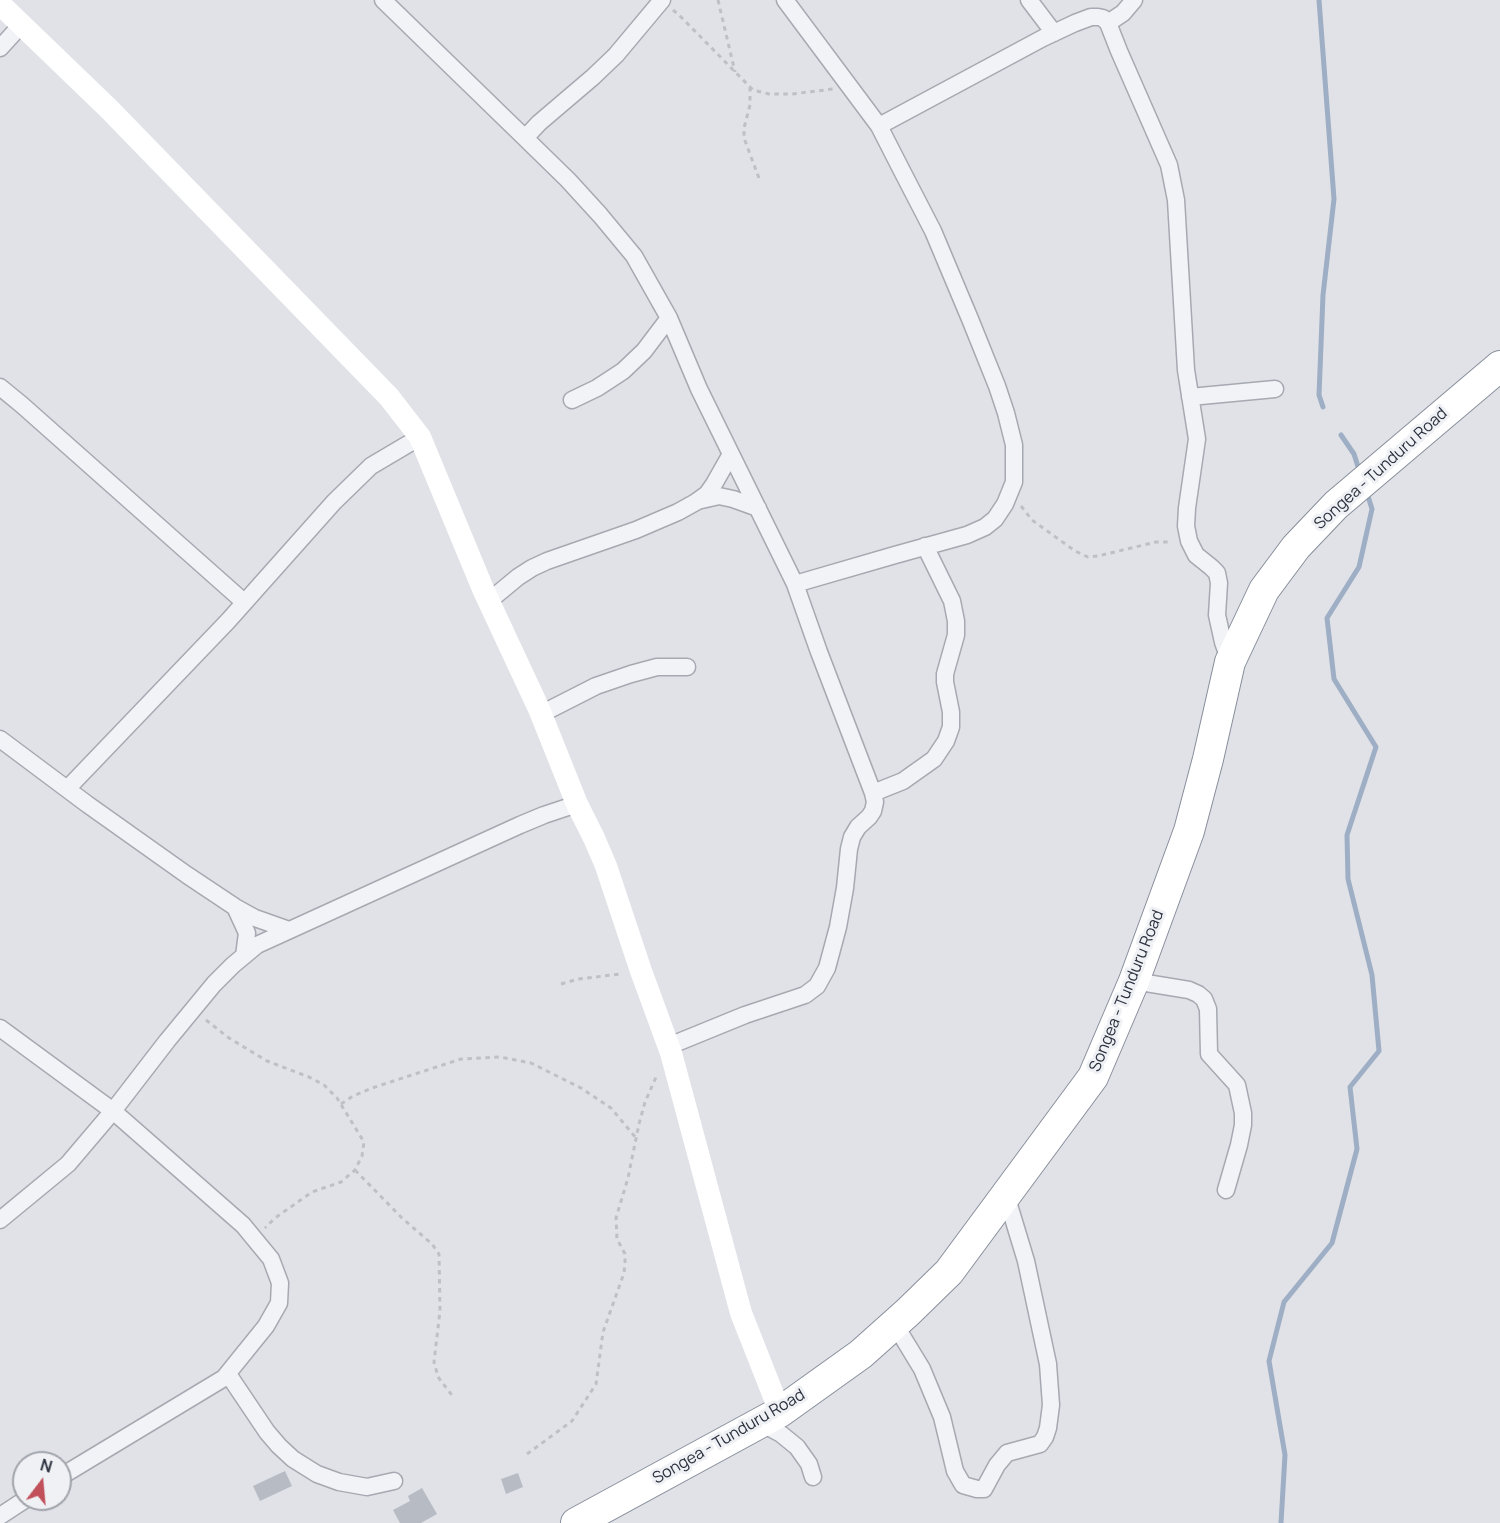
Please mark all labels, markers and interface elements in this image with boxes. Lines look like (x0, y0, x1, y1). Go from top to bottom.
street label: Songea - Tunduru Road (1310, 404, 1452, 534)
street label: Songea - Tunduru Road (1086, 907, 1168, 1075)
street label: Songea - Tunduru Road (649, 1386, 809, 1488)
north arrow (12, 1451, 72, 1511)
text: N (38, 1453, 55, 1478)

